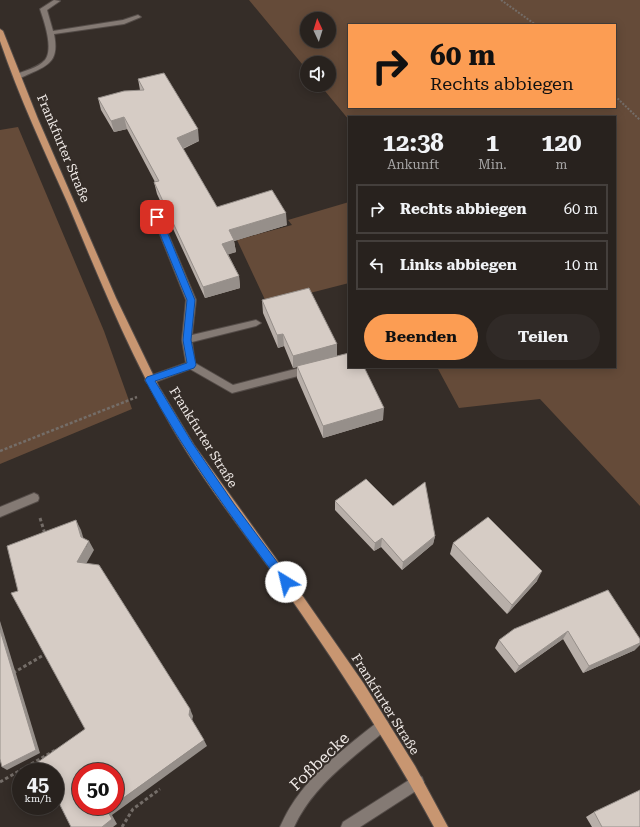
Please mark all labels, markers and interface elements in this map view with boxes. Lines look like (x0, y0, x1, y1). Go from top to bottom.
north arrow (300, 12, 336, 48)
map controls (300, 12, 336, 92)
text: 60 m (430, 39, 495, 72)
icon: right (364, 40, 416, 92)
button: sound (300, 56, 336, 92)
text: Rechts abbiegen (430, 73, 574, 94)
street label: Frankfurter Straße (34, 92, 93, 204)
text: 12:38 (383, 129, 444, 157)
text: 1 (486, 129, 499, 157)
text: 120 (541, 129, 581, 157)
text: Ankunft (387, 157, 439, 172)
text: Min. (478, 157, 507, 172)
text: m (555, 157, 567, 172)
icon: right (366, 198, 388, 220)
pin (140, 200, 174, 234)
text: Rechts abbiegen (400, 200, 527, 218)
text: 60 m (564, 200, 598, 218)
icon: arrive (146, 206, 168, 228)
icon: left (366, 254, 388, 276)
text: Links abbiegen (400, 256, 517, 274)
text: 10 m (564, 256, 598, 274)
button: Beenden (364, 314, 478, 360)
button: Teilen (486, 314, 600, 360)
street label: Frankfurter Straße (167, 384, 241, 490)
position arrow (265, 561, 307, 603)
street label: Frankfurter Straße (349, 651, 423, 757)
street label: Foßbecke (286, 728, 353, 794)
speed limit sign: 50 (72, 763, 124, 815)
text: 45 (27, 772, 49, 796)
text: km/h (25, 793, 51, 804)

